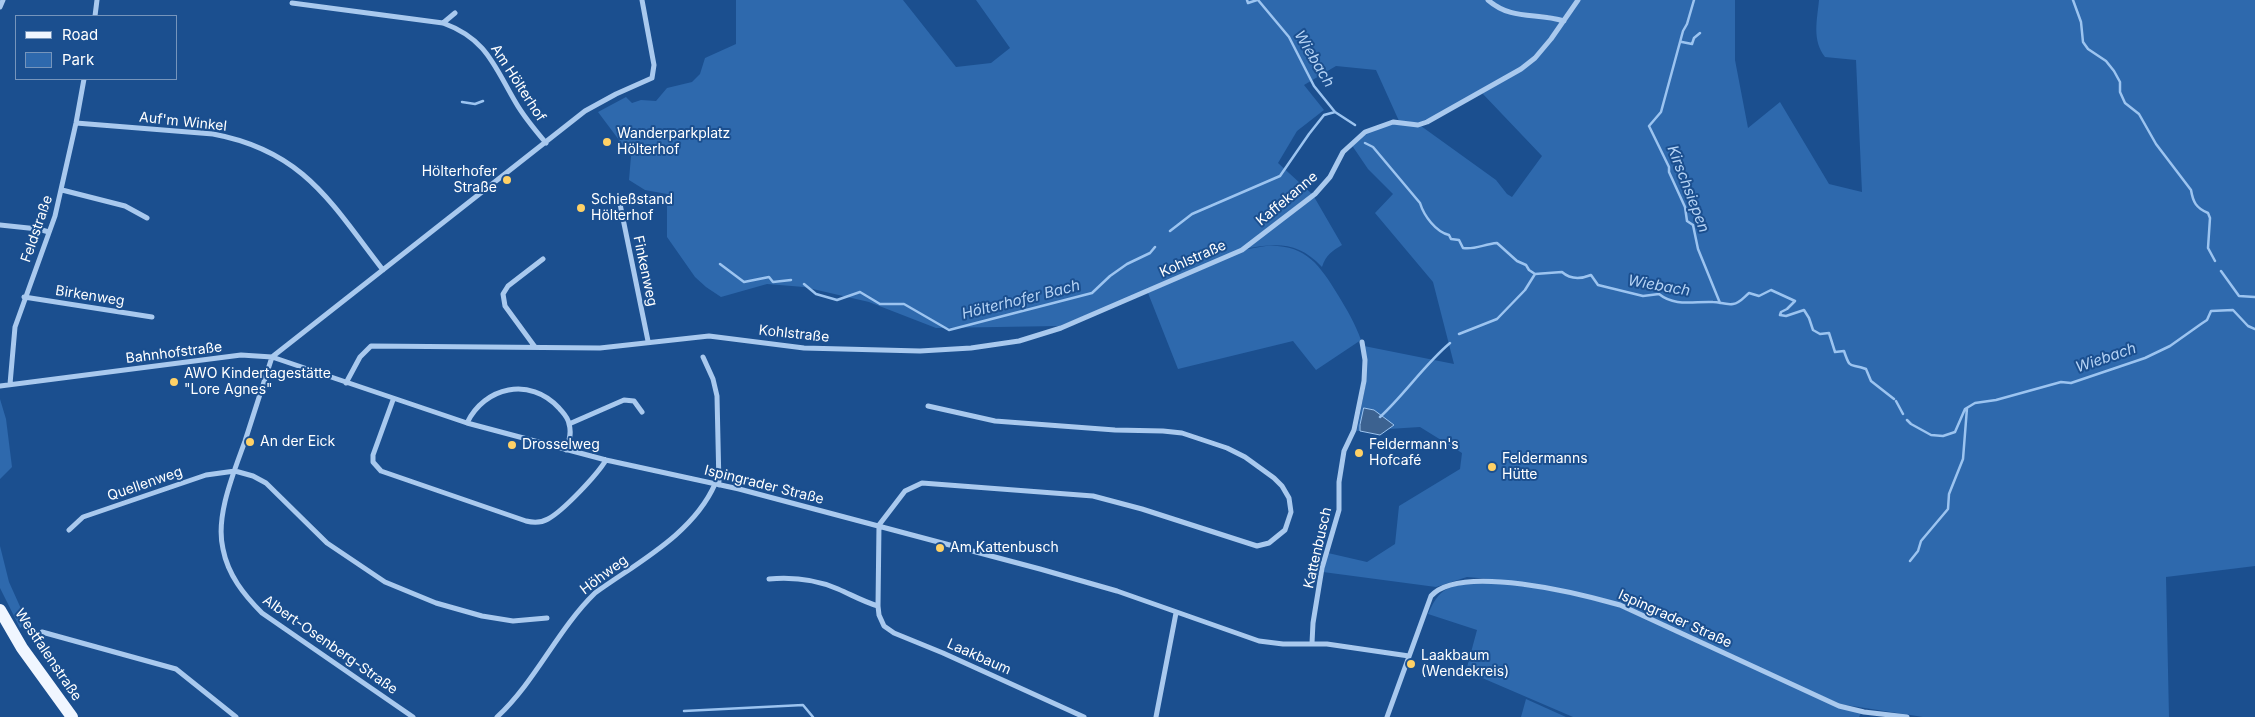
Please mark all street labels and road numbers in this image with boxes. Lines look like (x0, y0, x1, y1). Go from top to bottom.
street label: Am Hölterhof (487, 41, 549, 125)
street label: Auf'm Winkel (138, 109, 228, 135)
street label: Kaffekanne (1253, 168, 1321, 230)
street label: Feldstraße (18, 193, 56, 265)
street label: Finkenweg (629, 234, 661, 308)
street label: Kohlstraße (1157, 237, 1229, 281)
street label: Birkenweg (54, 282, 126, 310)
street label: Kohlstraße (758, 322, 830, 346)
street label: Bahnhofstraße (125, 339, 223, 367)
street label: Ispingrader Straße (703, 462, 825, 508)
street label: Quellenweg (105, 463, 185, 505)
street label: Kattenbusch (1300, 506, 1336, 590)
street label: Höhweg (577, 552, 631, 598)
street label: Ispingrader Straße (1616, 586, 1734, 652)
street label: Albert-Osenberg-Straße (259, 592, 401, 698)
street label: Westfalenstraße (11, 606, 85, 704)
street label: Laakbaum (944, 635, 1014, 679)

